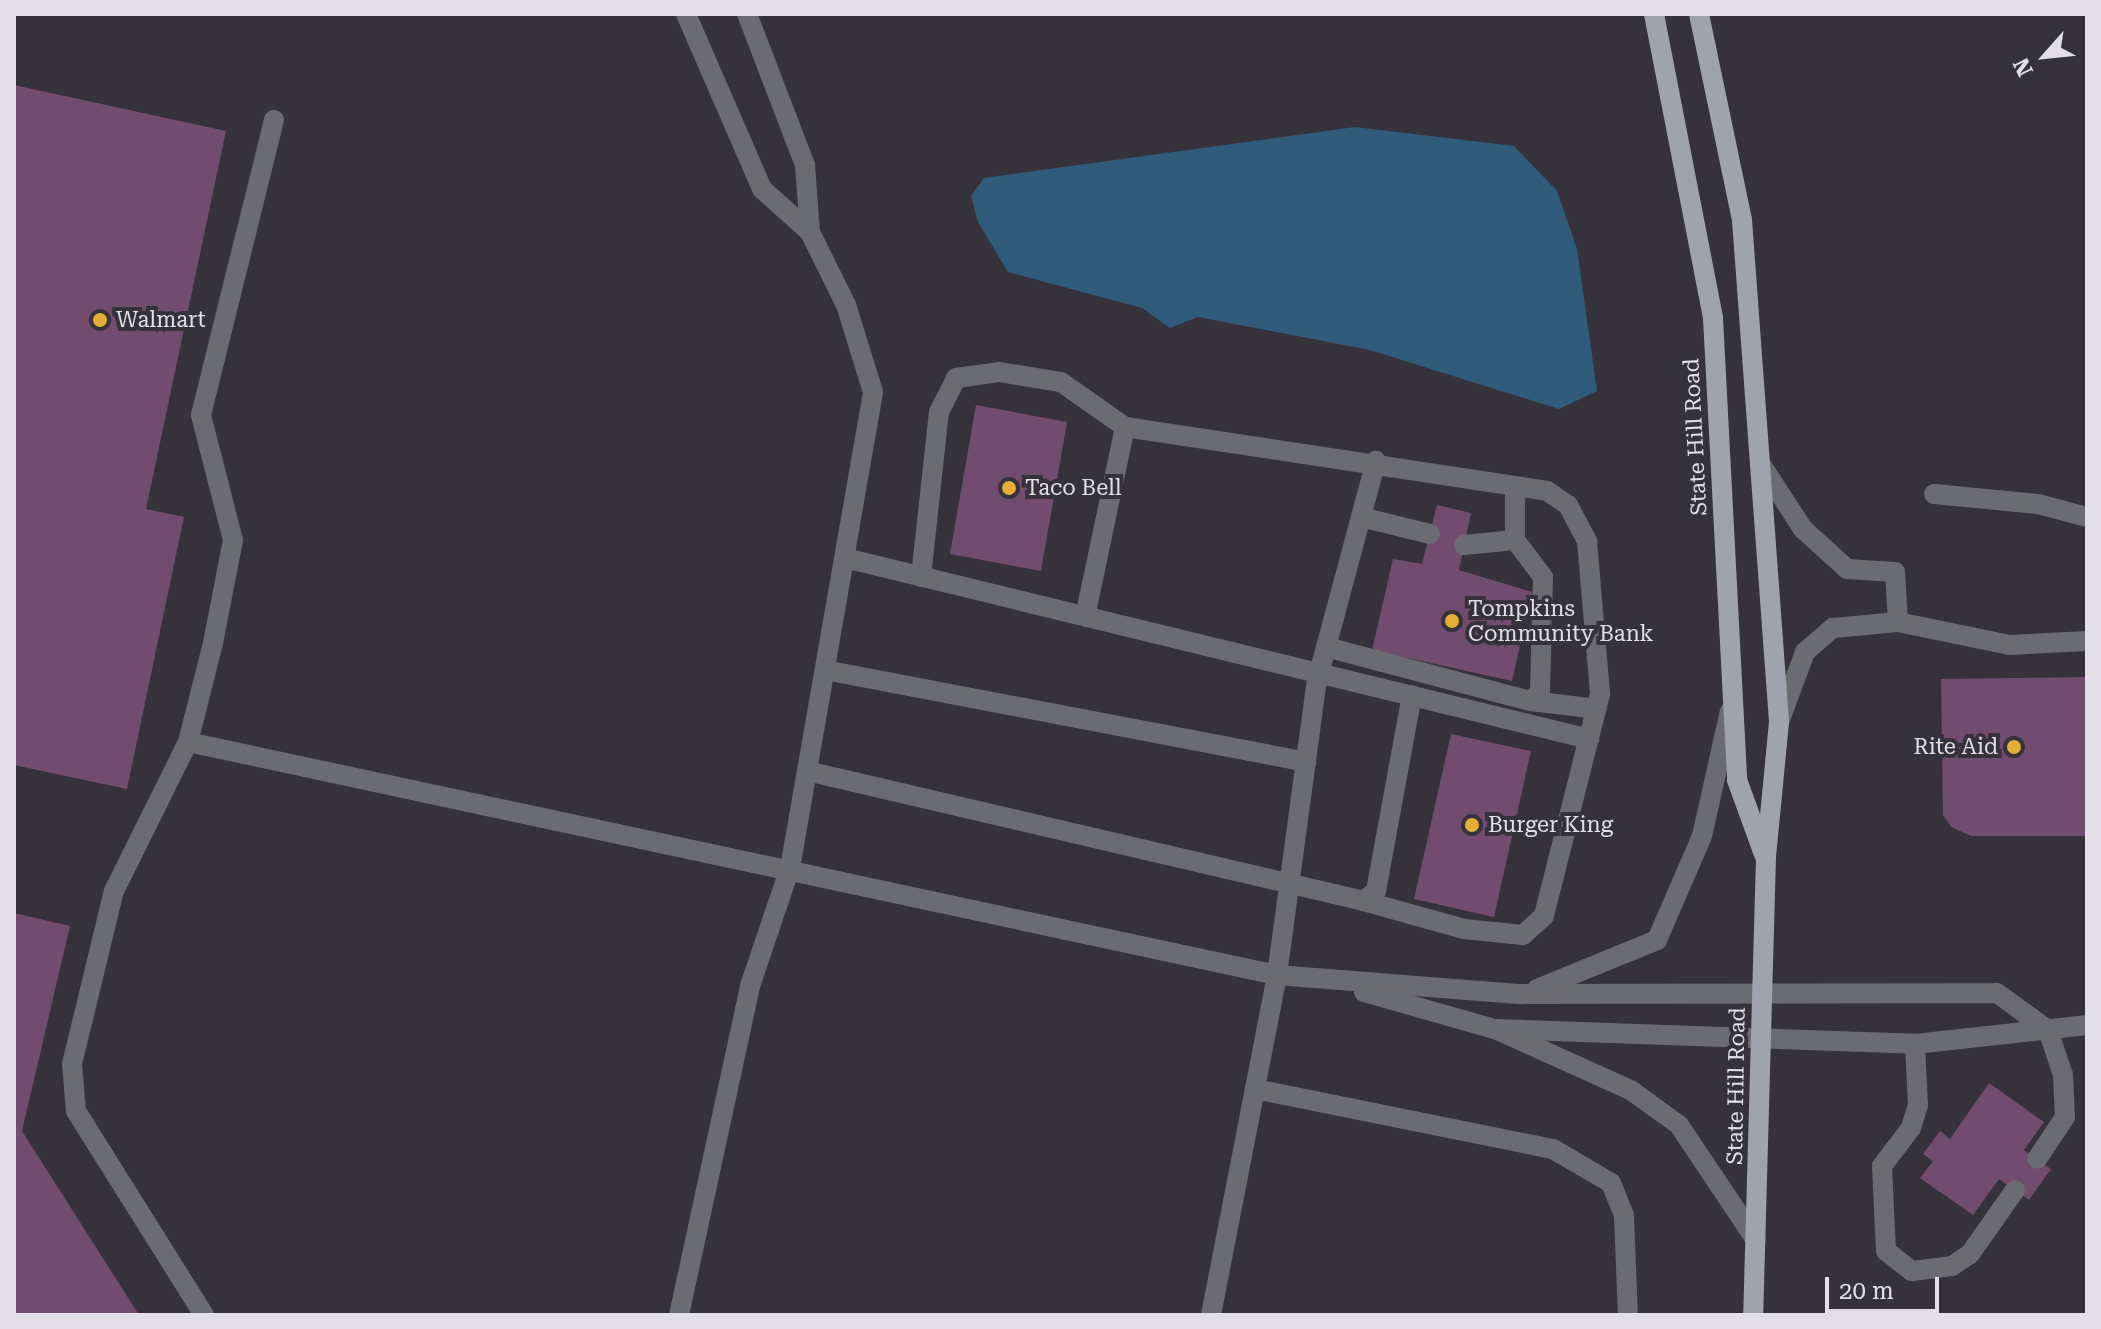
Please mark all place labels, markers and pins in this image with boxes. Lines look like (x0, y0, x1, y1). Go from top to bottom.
place label: Walmart (116, 307, 206, 333)
marker: Walmart (91, 311, 109, 329)
place label: Taco Bell (1025, 475, 1122, 501)
marker: Taco Bell (1000, 479, 1018, 497)
place label: Tompkins Community Bank (1468, 595, 1654, 646)
marker: Tompkins Community Bank (1443, 612, 1461, 630)
place label: Rite Aid (1914, 734, 1998, 760)
marker: Rite Aid (2005, 738, 2023, 756)
place label: Burger King (1488, 812, 1613, 838)
marker: Burger King (1463, 816, 1481, 834)

